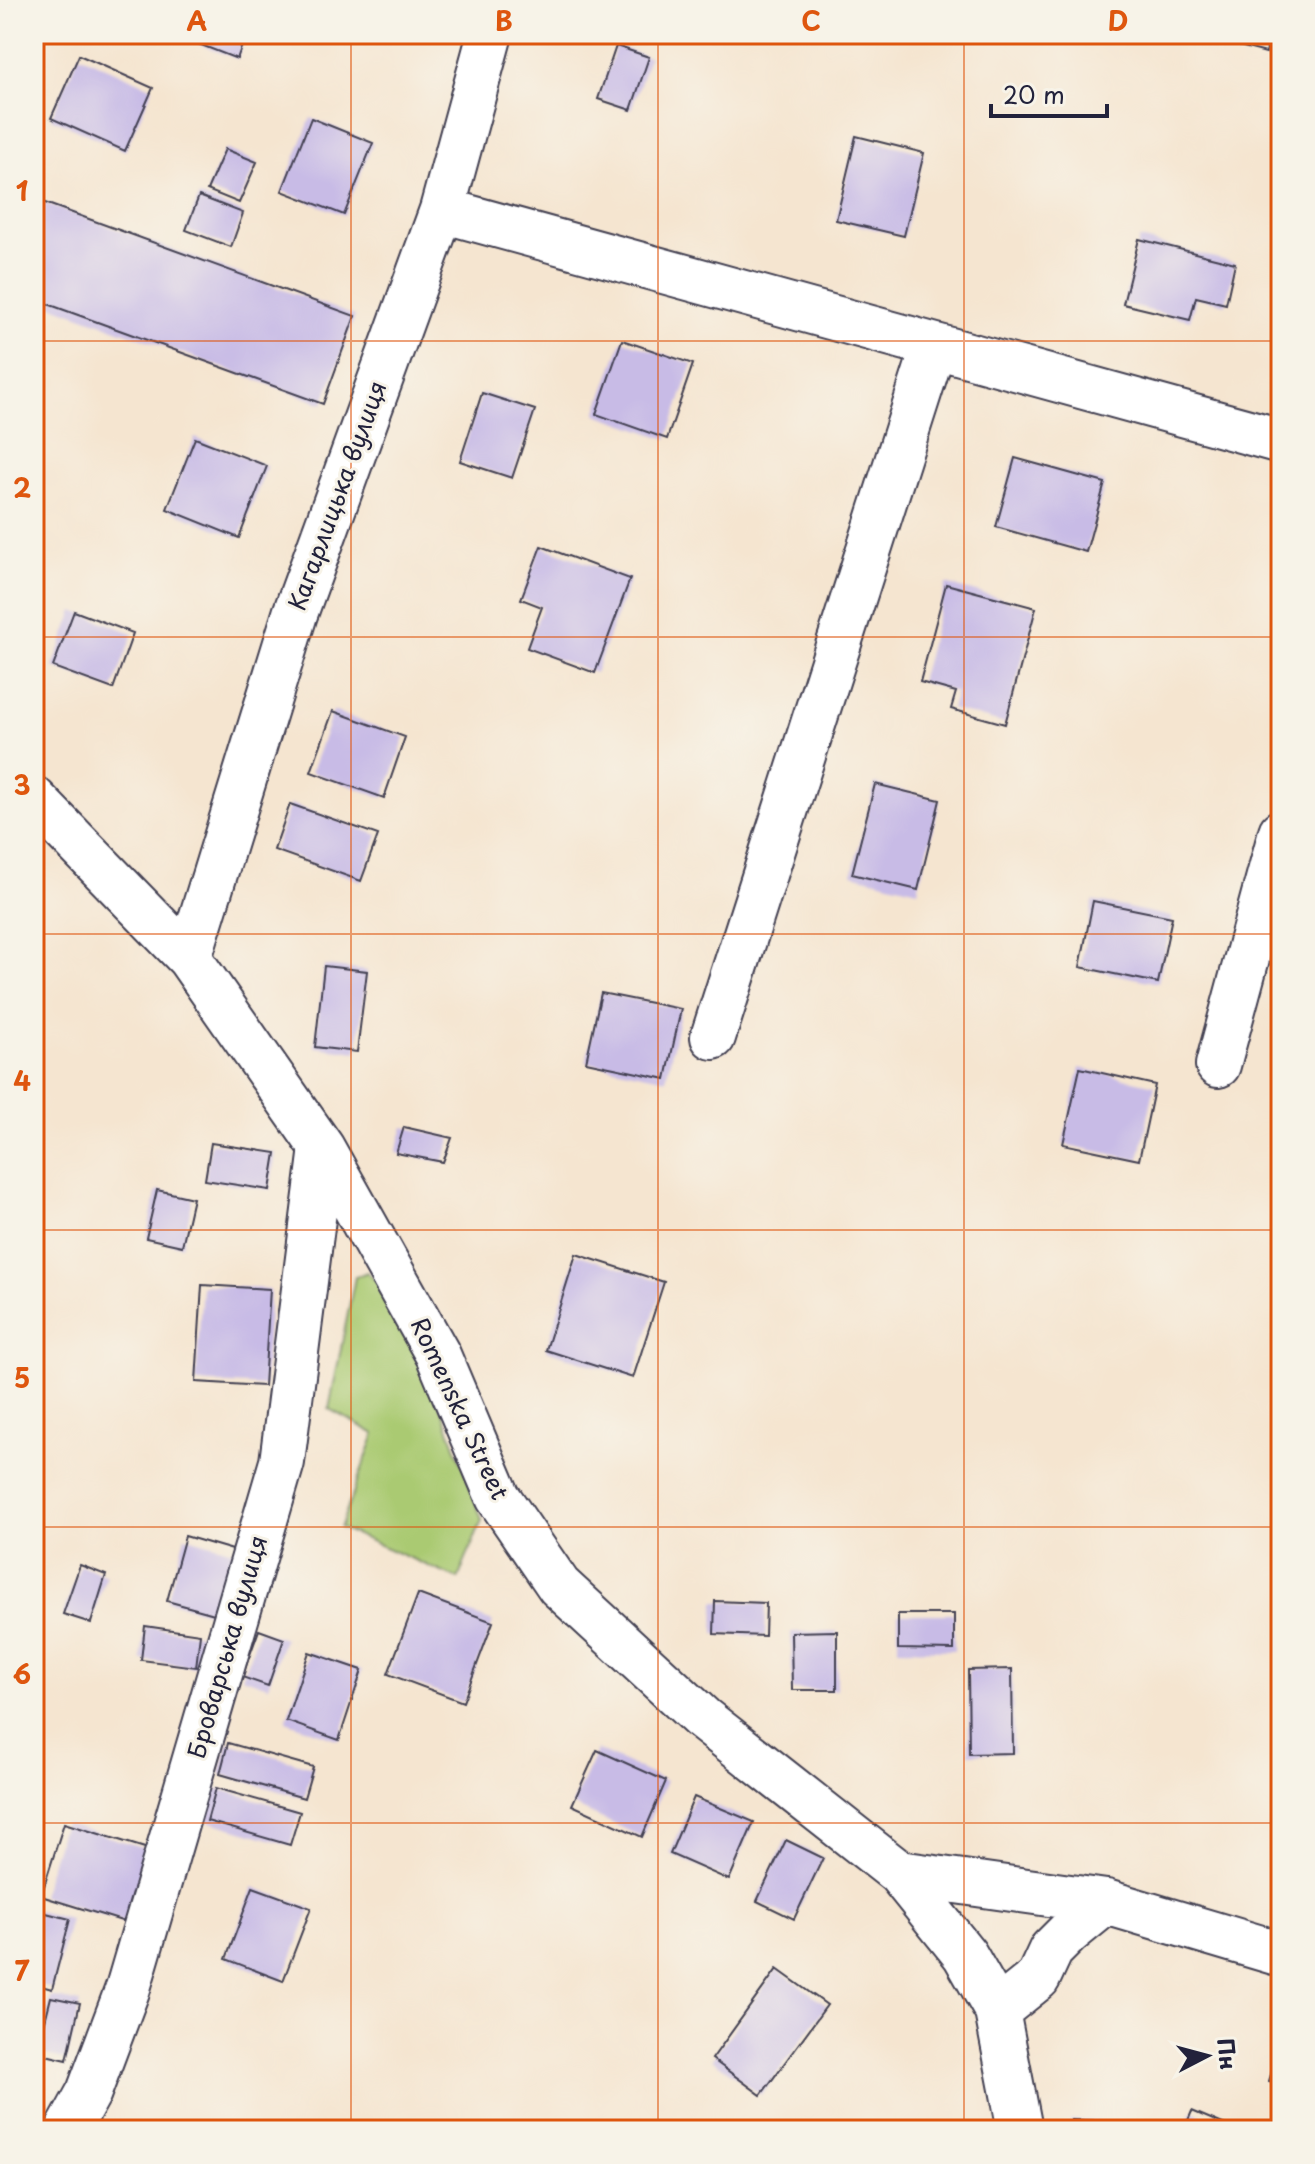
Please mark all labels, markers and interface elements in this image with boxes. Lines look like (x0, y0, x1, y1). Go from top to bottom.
text: A (187, 1, 207, 40)
text: B (495, 1, 513, 40)
text: C (801, 1, 821, 40)
text: D (1108, 1, 1128, 40)
scale bar (991, 68, 1107, 118)
text: 20 m (1003, 76, 1065, 112)
text: 1 (16, 171, 28, 210)
street label: Кагарлицька вулиця (278, 375, 394, 615)
text: 2 (13, 468, 31, 507)
text: 3 (13, 765, 31, 804)
text: 4 (13, 1061, 31, 1100)
street label: Romenska Street (403, 1311, 519, 1506)
text: 5 (14, 1358, 30, 1397)
street label: Броварська вулиця (177, 1531, 275, 1762)
text: 6 (13, 1654, 31, 1693)
text: 7 (15, 1951, 30, 1990)
north arrow (1167, 2016, 1247, 2096)
text: Пн (1210, 2036, 1246, 2071)

